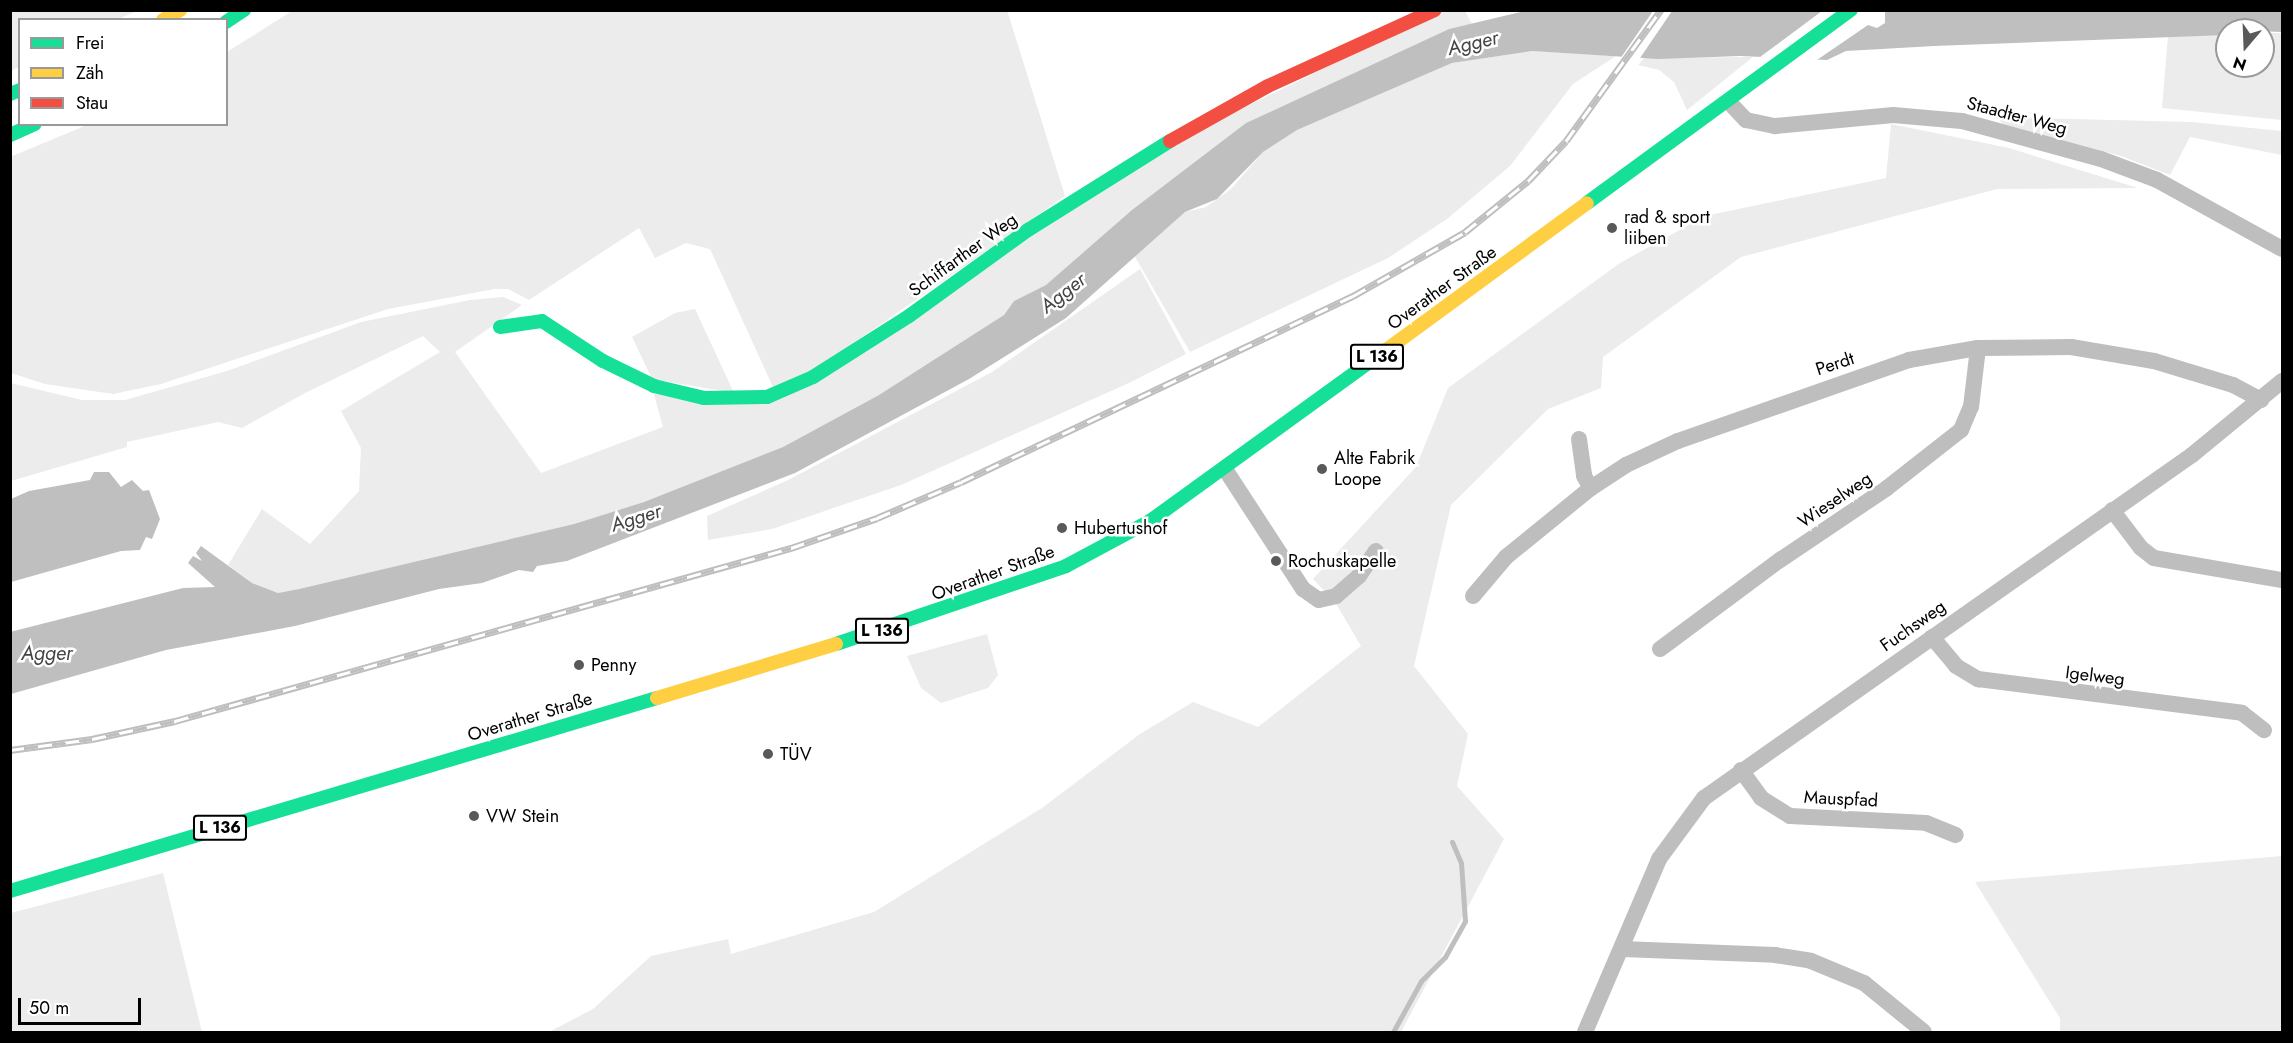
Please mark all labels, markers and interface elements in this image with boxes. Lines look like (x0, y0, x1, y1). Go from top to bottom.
legend (18, 18, 228, 126)
north arrow (2215, 18, 2275, 78)
water label: Agger (1445, 26, 1501, 60)
text: Frei (76, 30, 105, 56)
text: N (2230, 51, 2249, 77)
text: Zäh (76, 60, 104, 86)
text: Stau (76, 90, 108, 116)
street label: Staadter Weg (1965, 92, 2069, 140)
place label: rad & sport liiben (1624, 207, 1710, 250)
street label: Schiffarther Weg (905, 209, 1021, 301)
marker: rad & sport liiben (1605, 221, 1619, 235)
street label: Overather Straße (1383, 241, 1501, 335)
water label: Agger (1035, 268, 1091, 318)
road number: L 136 (1348, 344, 1406, 370)
street label: Perdt (1813, 348, 1857, 380)
place label: Alte Fabrik Loope (1334, 448, 1415, 490)
marker: Alte Fabrik Loope (1315, 462, 1329, 476)
street label: Wieselweg (1794, 468, 1876, 532)
water label: Agger (608, 499, 664, 537)
place label: Hubertushof (1074, 517, 1167, 539)
marker: Hubertushof (1055, 521, 1069, 535)
street label: Overather Straße (929, 541, 1057, 605)
place label: Rochuskapelle (1288, 550, 1396, 572)
marker: Rochuskapelle (1269, 554, 1283, 568)
street label: Fuchsweg (1876, 596, 1950, 656)
road number: L 136 (854, 618, 910, 644)
water label: Agger (21, 641, 73, 665)
place label: Penny (591, 654, 636, 676)
marker: Penny (572, 658, 586, 672)
street label: Igelweg (2064, 662, 2126, 690)
street label: Overather Straße (465, 688, 595, 746)
place label: TÜV (780, 743, 812, 765)
marker: TÜV (761, 747, 775, 761)
street label: Mauspfad (1803, 786, 1879, 812)
place label: VW Stein (486, 805, 559, 827)
marker: VW Stein (467, 809, 481, 823)
road number: L 136 (192, 815, 248, 841)
scale bar (21, 986, 144, 1024)
text: 50 m (29, 995, 69, 1021)

